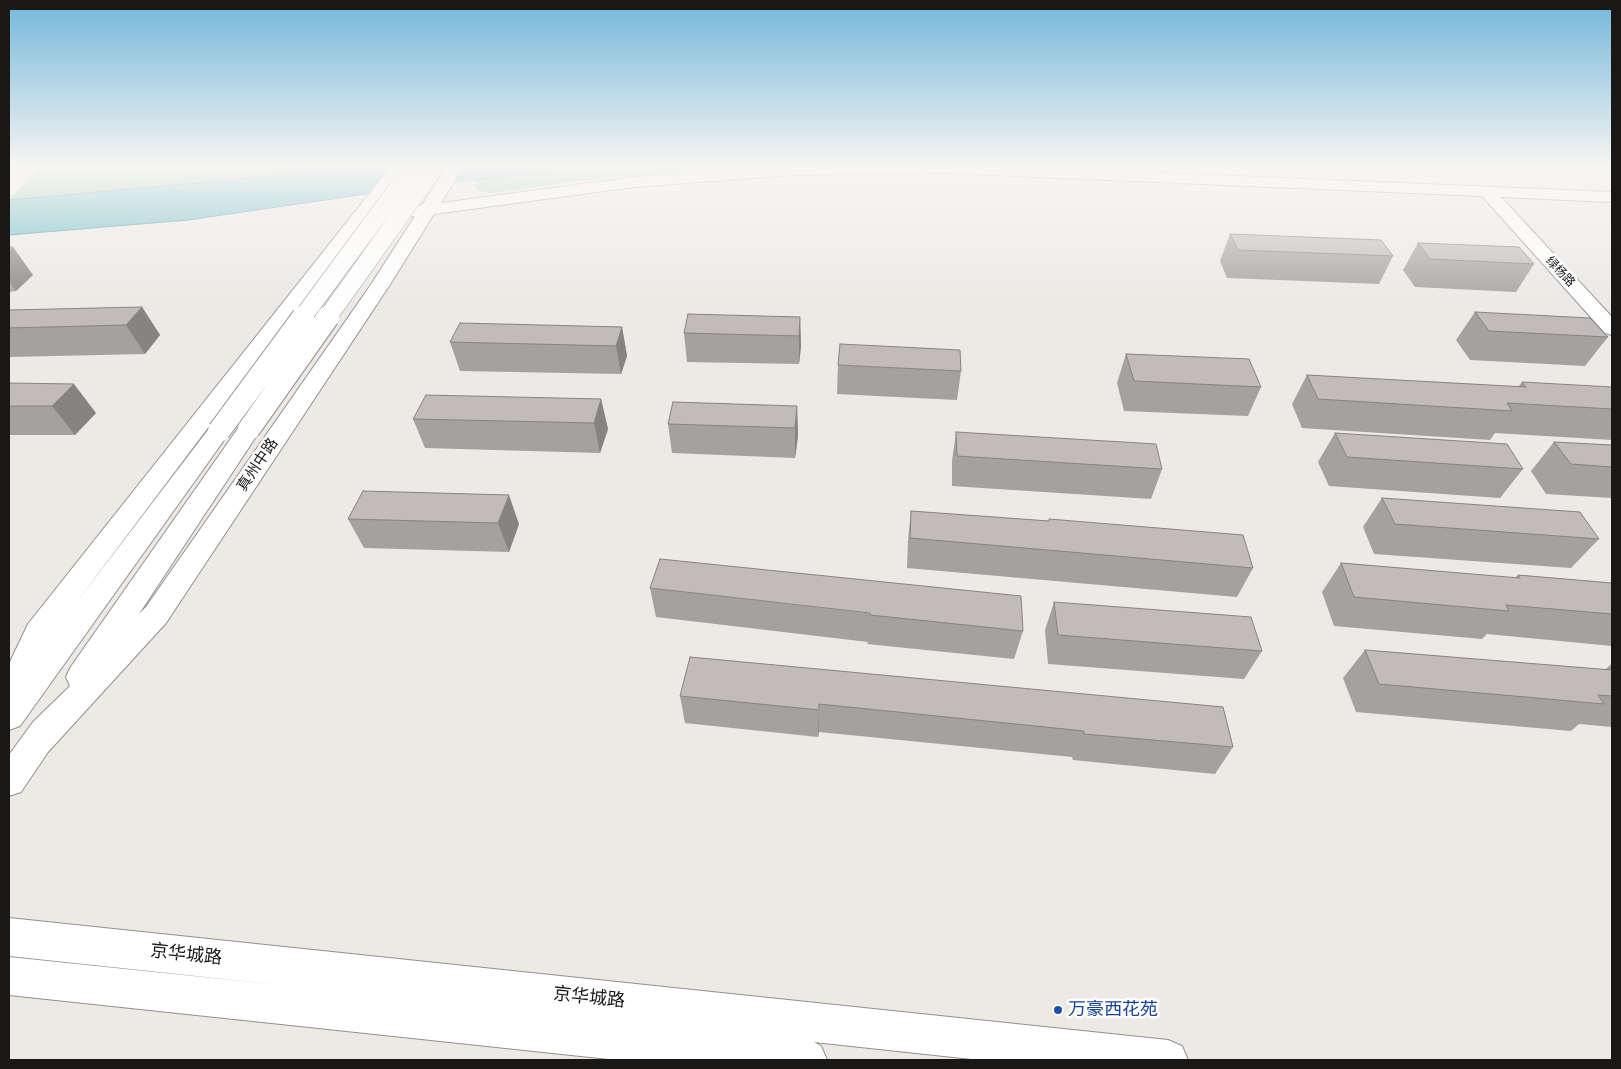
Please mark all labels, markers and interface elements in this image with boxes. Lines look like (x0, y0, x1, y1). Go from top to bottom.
street label: 绿杨路 (1542, 254, 1578, 290)
street label: 真州中路 (234, 435, 282, 495)
street label: 京华城路 (149, 940, 223, 970)
street label: 京华城路 (552, 983, 626, 1013)
place label: 万豪西花苑 (1068, 999, 1158, 1021)
marker: 万豪西花苑 (1052, 1004, 1064, 1016)

